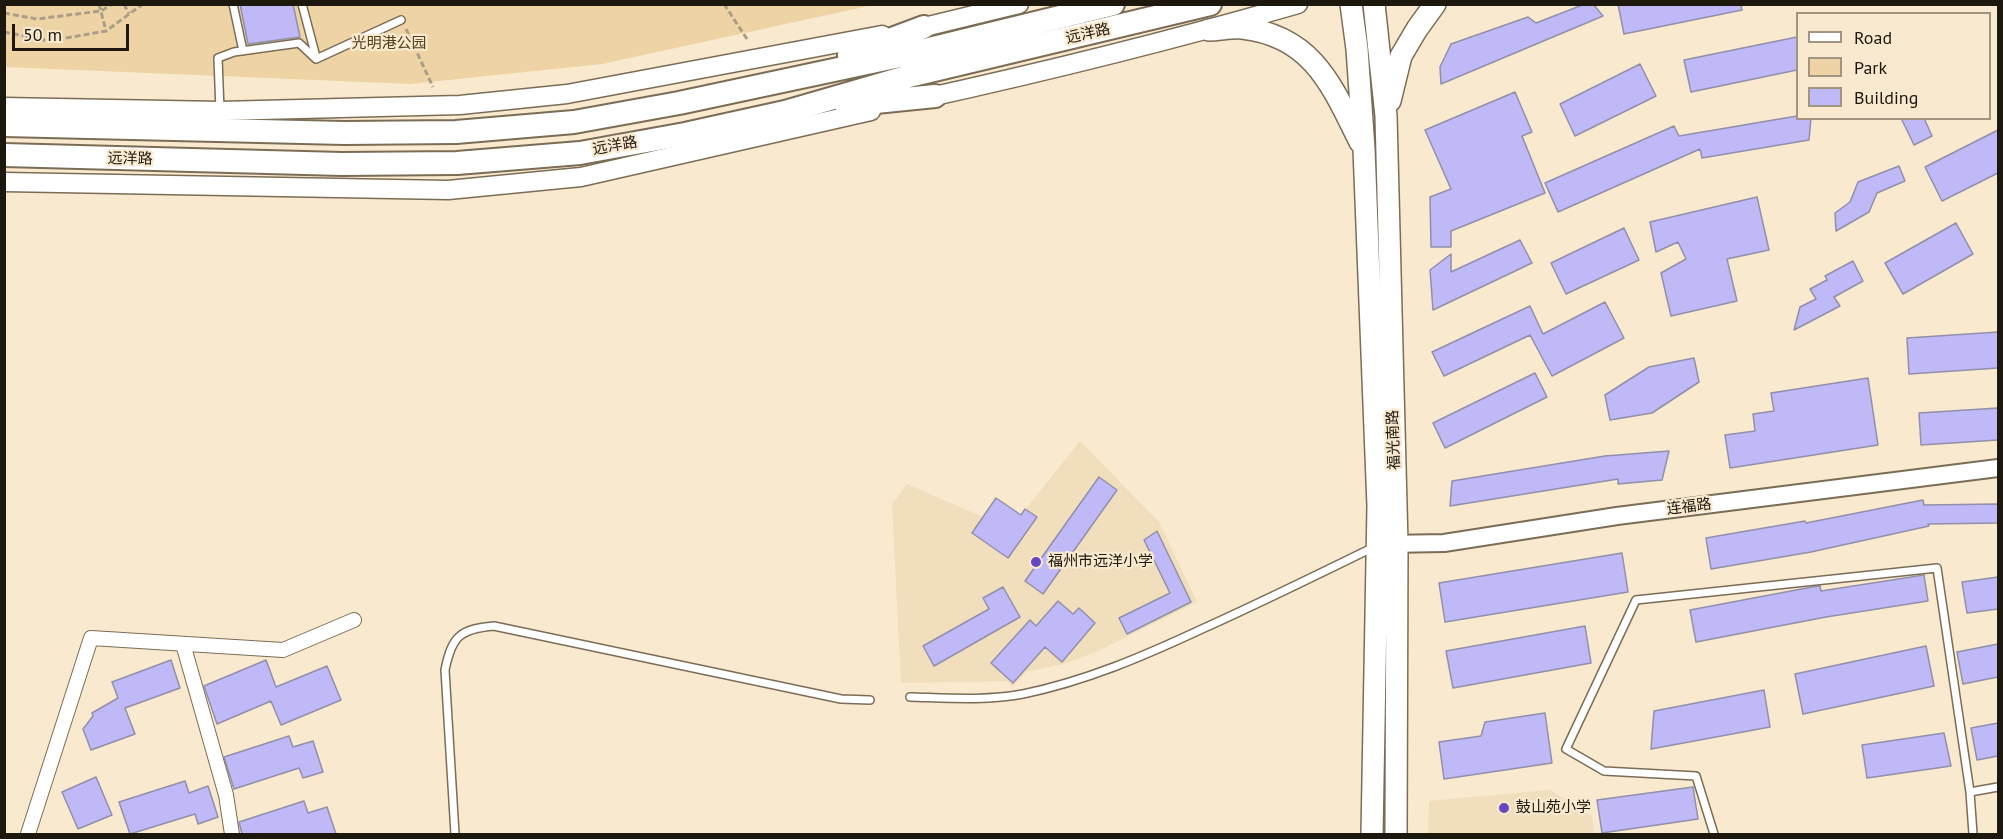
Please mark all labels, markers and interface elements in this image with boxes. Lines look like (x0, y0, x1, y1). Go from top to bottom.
scale bar (15, 12, 132, 50)
legend (1796, 12, 1991, 120)
street label: 远洋路 (1064, 20, 1112, 48)
text: 50 m (23, 23, 62, 46)
text: Road (1854, 26, 1892, 49)
park label: 光明港公园 (352, 35, 426, 53)
text: Park (1854, 56, 1887, 79)
text: Building (1854, 86, 1918, 109)
street label: 远洋路 (591, 133, 639, 159)
street label: 远洋路 (107, 150, 153, 168)
street label: 福光南路 (1384, 410, 1404, 470)
street label: 连福路 (1666, 495, 1712, 519)
place label: 福州市远洋小学 (1048, 553, 1153, 571)
marker: 福州市远洋小学 (1029, 555, 1043, 569)
place label: 鼓山苑小学 (1516, 799, 1591, 817)
marker: 鼓山苑小学 (1497, 801, 1511, 815)

